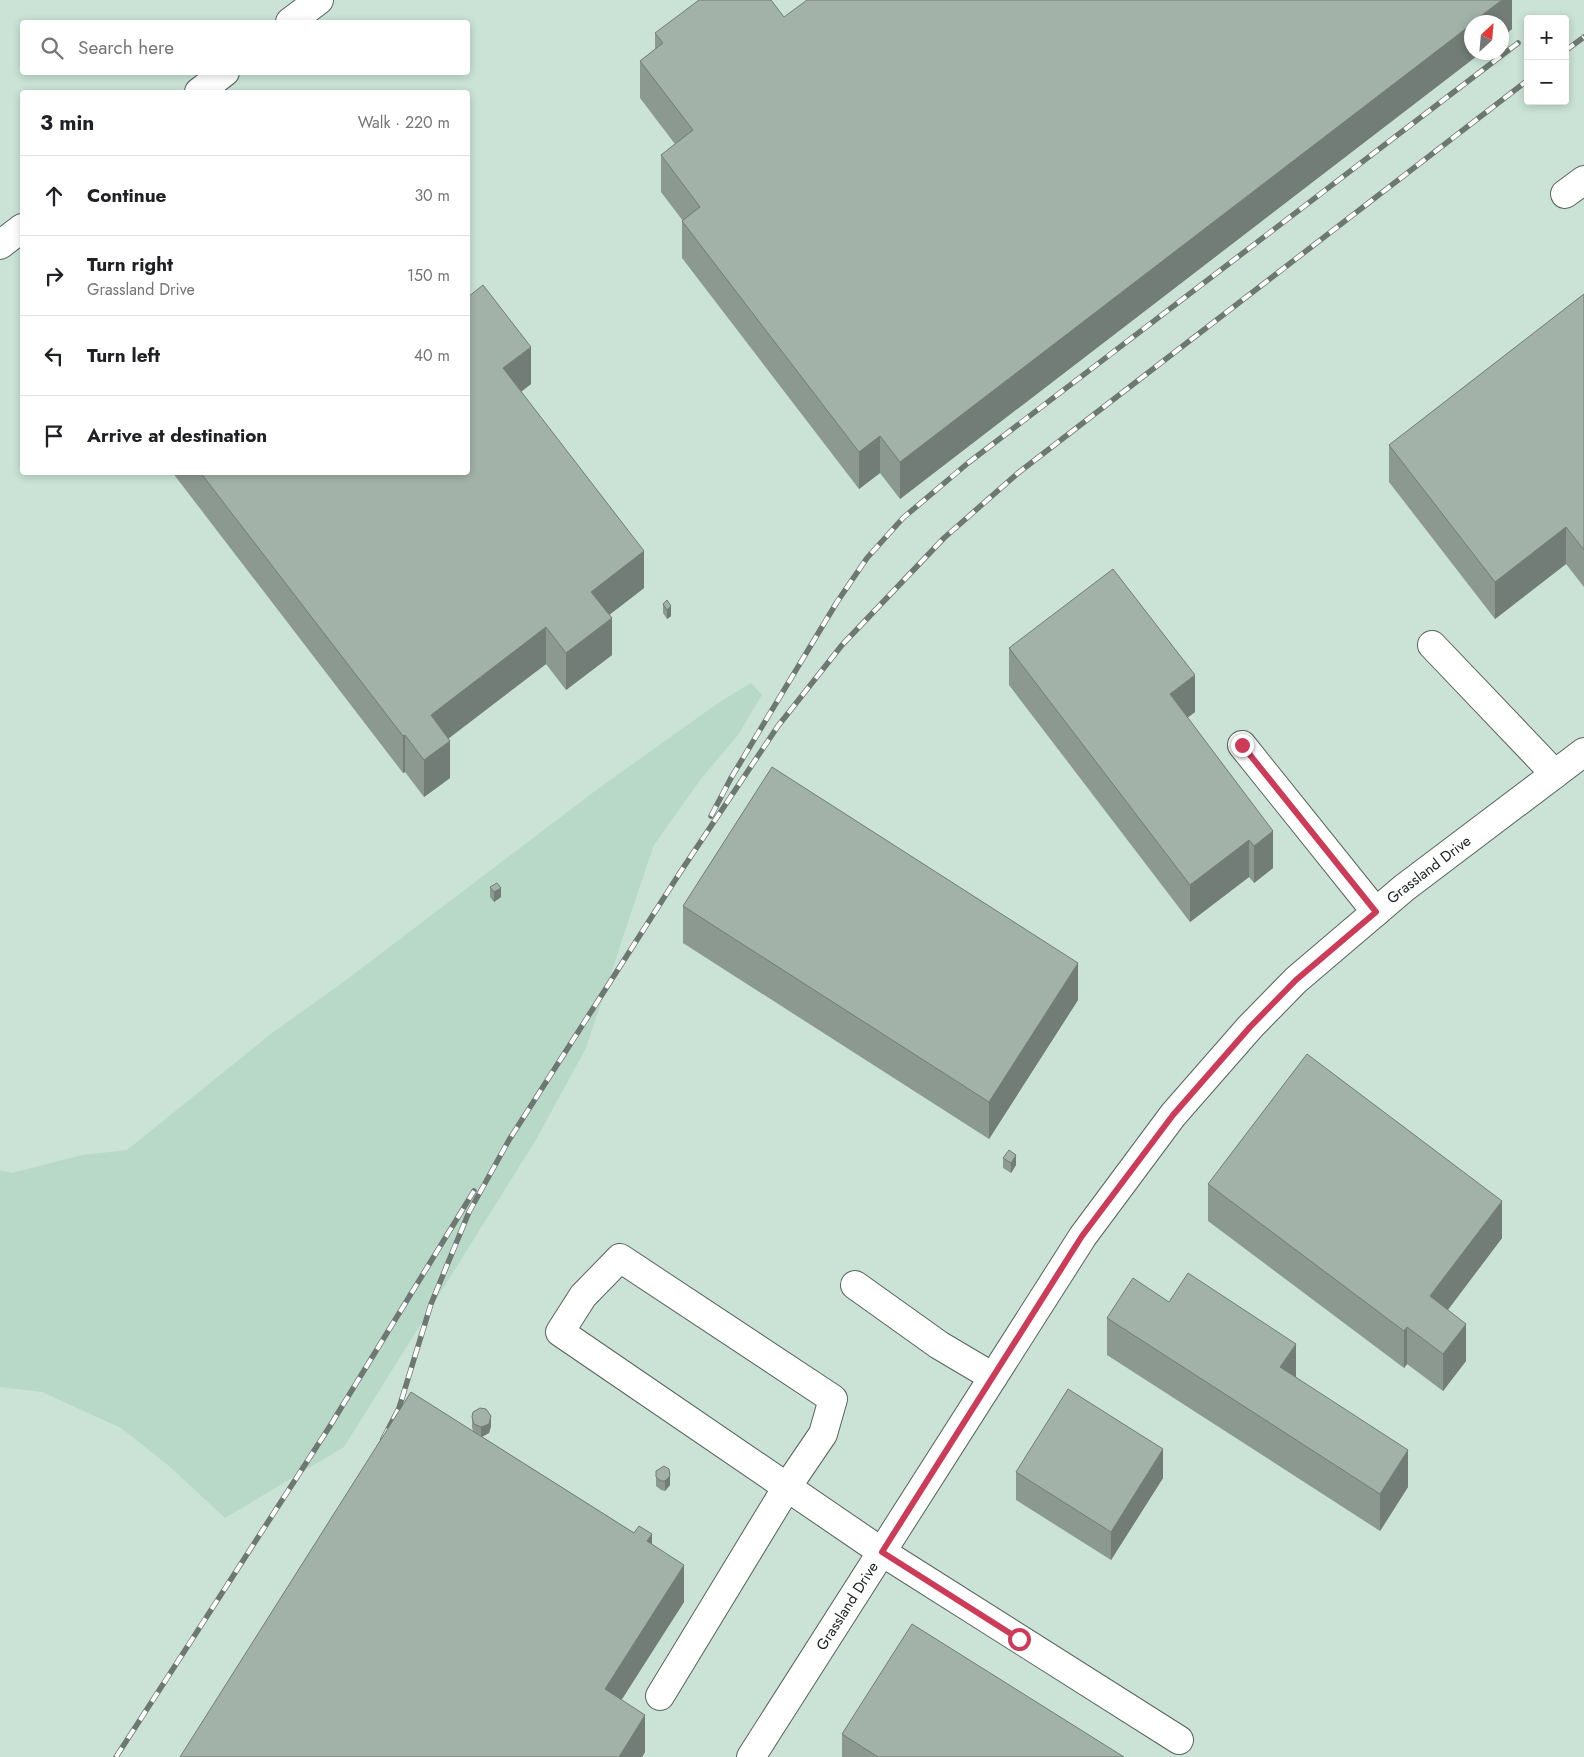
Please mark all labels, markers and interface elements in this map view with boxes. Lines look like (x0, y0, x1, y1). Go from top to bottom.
north arrow (1464, 15, 1509, 60)
map controls (1524, 15, 1569, 105)
button: + (1524, 15, 1569, 60)
search box (20, 20, 470, 75)
icon: search (38, 34, 66, 62)
text: Search here (78, 34, 174, 61)
button: − (1524, 60, 1569, 105)
text: 3 min (40, 108, 94, 138)
text: Walk · 220 m (358, 111, 450, 134)
icon: ahead (40, 182, 68, 210)
text: Continue (87, 182, 166, 209)
text: 30 m (414, 184, 450, 207)
text: Turn right (87, 251, 173, 278)
icon: right (40, 262, 68, 290)
text: 150 m (407, 264, 450, 287)
text: Grassland Drive (87, 278, 195, 301)
icon: left (40, 342, 68, 370)
text: Turn left (87, 342, 160, 369)
text: 40 m (414, 344, 450, 367)
icon: arrive (40, 422, 68, 450)
text: Arrive at destination (87, 422, 267, 449)
route end (1231, 734, 1254, 757)
street label: Grassland Drive (1382, 830, 1476, 909)
street label: Grassland Drive (811, 1557, 884, 1655)
route start (1008, 1628, 1031, 1651)

